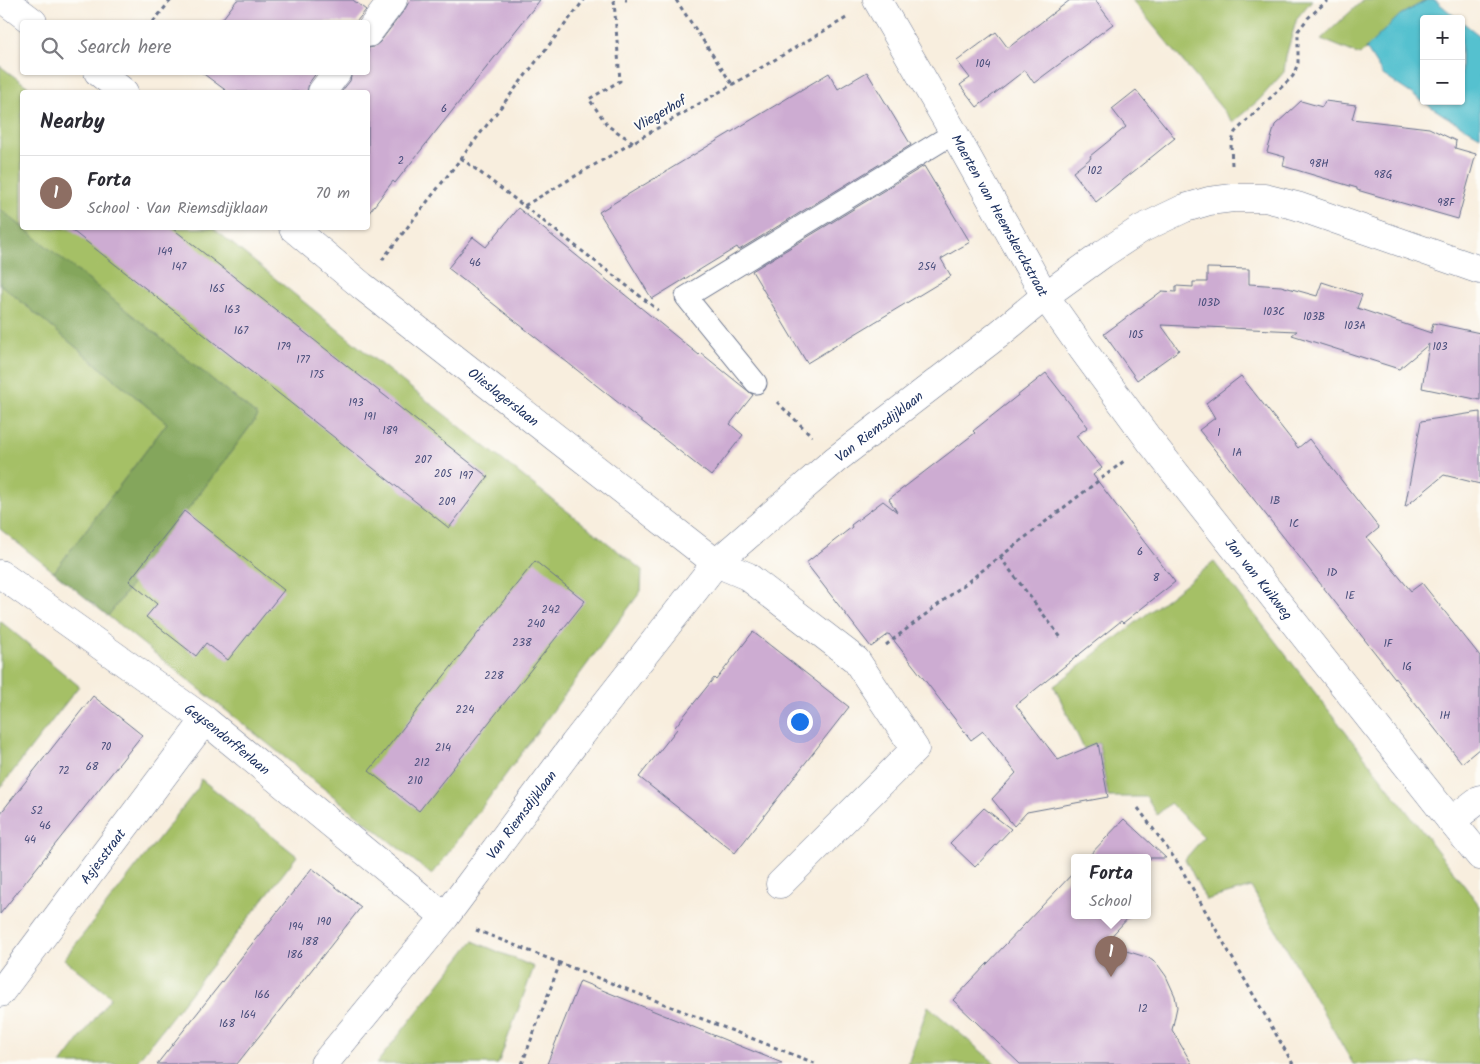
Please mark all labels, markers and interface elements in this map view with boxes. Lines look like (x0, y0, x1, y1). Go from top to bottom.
map controls (1420, 15, 1465, 105)
button: + (1420, 15, 1465, 60)
search box (20, 20, 370, 75)
text: Search here (78, 33, 172, 63)
icon: search (38, 34, 66, 62)
house number: 104 (975, 55, 991, 73)
button: − (1420, 60, 1465, 105)
street label: Vliegerhof (630, 89, 692, 138)
house number: 6 (441, 100, 447, 118)
text: Nearby (40, 106, 105, 139)
street label: Maerten van Heemskerckstraat (945, 131, 1054, 302)
house number: 2 (398, 152, 404, 170)
house number: 98H (1309, 155, 1329, 173)
house number: 102 (1087, 162, 1103, 180)
text: Forta (87, 166, 131, 196)
house number: 98G (1374, 166, 1392, 184)
text: 1 (54, 181, 58, 206)
text: 70 m (315, 181, 350, 206)
house number: 98F (1437, 194, 1456, 212)
text: School · Van Riemsdijklaan (87, 196, 268, 221)
house number: 149 (158, 243, 173, 261)
house number: 46 (469, 254, 481, 272)
house number: 147 (172, 258, 187, 276)
house number: 254 (918, 258, 936, 276)
house number: 165 (209, 280, 226, 298)
house number: 103D (1198, 294, 1220, 312)
house number: 163 (224, 301, 240, 319)
house number: 103C (1263, 303, 1285, 321)
house number: 103B (1303, 308, 1325, 326)
house number: 103A (1344, 317, 1366, 335)
house number: 167 (234, 322, 249, 340)
house number: 105 (1129, 326, 1145, 344)
house number: 179 (277, 338, 292, 356)
house number: 103 (1432, 338, 1448, 356)
house number: 177 (296, 351, 311, 369)
street label: Olieslagerslaan (463, 363, 543, 433)
house number: 175 (310, 366, 325, 384)
street label: Van Riemsdijklaan (831, 386, 929, 468)
house number: 193 (348, 394, 364, 412)
house number: 191 (364, 408, 376, 426)
house number: 189 (382, 422, 398, 440)
house number: 1 (1217, 424, 1221, 442)
house number: 1A (1232, 444, 1242, 462)
house number: 207 (415, 451, 432, 469)
house number: 205 (434, 465, 453, 483)
house number: 197 (459, 467, 474, 485)
house number: 1B (1270, 492, 1280, 510)
house number: 209 (438, 493, 456, 511)
house number: 1C (1289, 515, 1299, 533)
street label: Jan van Kuikweg (1219, 534, 1298, 625)
house number: 6 (1137, 543, 1143, 561)
house number: 1D (1327, 564, 1337, 582)
house number: 8 (1153, 569, 1160, 587)
house number: 1E (1345, 587, 1356, 605)
house number: 242 (542, 601, 560, 619)
house number: 240 (527, 615, 545, 633)
house number: 238 (512, 634, 532, 652)
house number: 1F (1383, 635, 1394, 653)
house number: 1G (1402, 658, 1412, 676)
house number: 228 (484, 667, 504, 685)
street label: Geysendorfferlaan (179, 698, 274, 781)
house number: 224 (456, 701, 474, 719)
house number: 1H (1440, 707, 1450, 725)
your location (787, 709, 813, 735)
house number: 70 (101, 738, 112, 756)
house number: 214 (435, 739, 451, 757)
house number: 212 (414, 754, 430, 772)
house number: 68 (86, 758, 99, 776)
house number: 72 (58, 762, 70, 780)
street label: Van Riemsdijklaan (481, 766, 563, 865)
house number: 210 (407, 772, 423, 790)
house number: 52 (31, 802, 43, 820)
house number: 46 (39, 817, 51, 835)
street label: Asjesstraat (75, 824, 132, 889)
house number: 44 (24, 831, 36, 849)
popup (1071, 854, 1151, 919)
text: Forta (1089, 859, 1133, 889)
text: School (1089, 889, 1132, 914)
house number: 190 (317, 913, 332, 931)
house number: 194 (289, 918, 303, 936)
house number: 188 (302, 933, 319, 951)
pin: 1 (1095, 936, 1127, 977)
house number: 186 (287, 946, 303, 964)
house number: 166 (254, 986, 270, 1004)
house number: 12 (1138, 1000, 1148, 1018)
house number: 164 (240, 1006, 256, 1024)
house number: 168 (219, 1015, 235, 1033)

